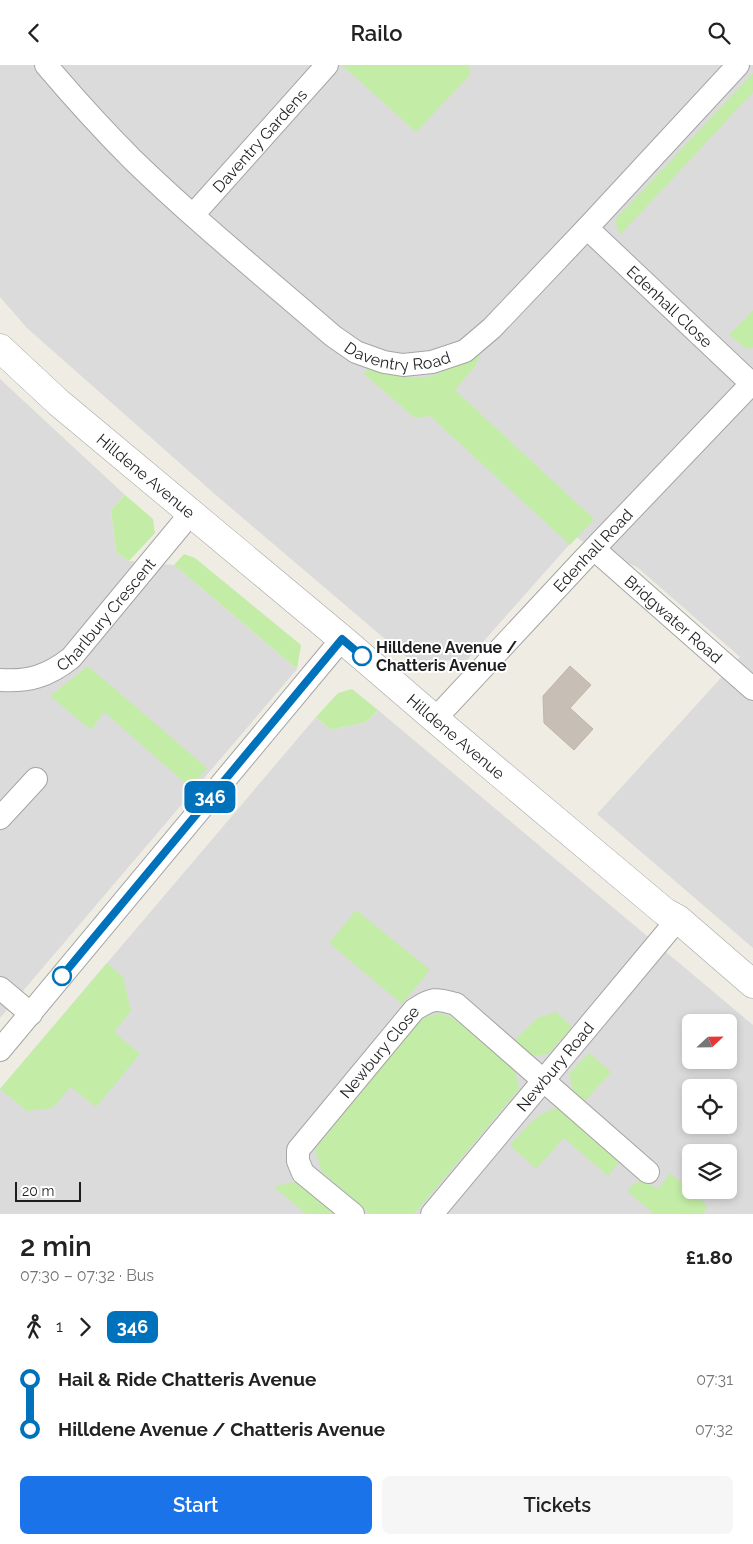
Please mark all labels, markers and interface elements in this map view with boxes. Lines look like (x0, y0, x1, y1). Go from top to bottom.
icon: back (20, 19, 48, 47)
icon: search (705, 19, 733, 47)
text: Railo (351, 20, 402, 46)
street label: Daventry Gardens (209, 85, 311, 196)
street label: Edenhall Close (623, 262, 716, 352)
street label: Daventry Road (341, 338, 453, 375)
street label: Hilldene Avenue (93, 430, 199, 522)
street label: Edenhall Road (549, 505, 637, 596)
street label: Charlbury Crescent (53, 554, 160, 675)
street label: Bridgwater Road (621, 571, 726, 667)
place label: Hilldene Avenue / Chatteris Avenue (376, 638, 517, 675)
marker: Hilldene Avenue / Chatteris Avenue (352, 646, 372, 666)
street label: Hilldene Avenue (403, 690, 508, 783)
line badge: 346 (181, 781, 239, 813)
text: 346 (194, 786, 226, 807)
unlabelled marker (52, 966, 72, 986)
street label: Newbury Close (336, 1002, 423, 1102)
north arrow (682, 1014, 738, 1069)
map controls (682, 1014, 737, 1199)
street label: Newbury Road (513, 1018, 598, 1115)
button: locate (682, 1079, 737, 1134)
button: layers (682, 1144, 737, 1199)
scale bar (15, 1179, 81, 1202)
text: 20 m (22, 1183, 54, 1199)
text: 2 min (20, 1230, 92, 1263)
text: £1.80 (686, 1246, 733, 1268)
text: 07:30 – 07:32 · Bus (20, 1266, 154, 1285)
icon: walk (20, 1313, 48, 1341)
icon: forward (71, 1313, 99, 1341)
text: 346 (117, 1316, 148, 1337)
text: 1 (56, 1317, 63, 1336)
text: Hail & Ride Chatteris Avenue (58, 1368, 316, 1390)
text: 07:31 (696, 1370, 733, 1389)
text: Hilldene Avenue / Chatteris Avenue (58, 1418, 385, 1440)
text: 07:32 (695, 1420, 733, 1439)
button: Start (20, 1476, 372, 1534)
button: Tickets (382, 1476, 733, 1534)

